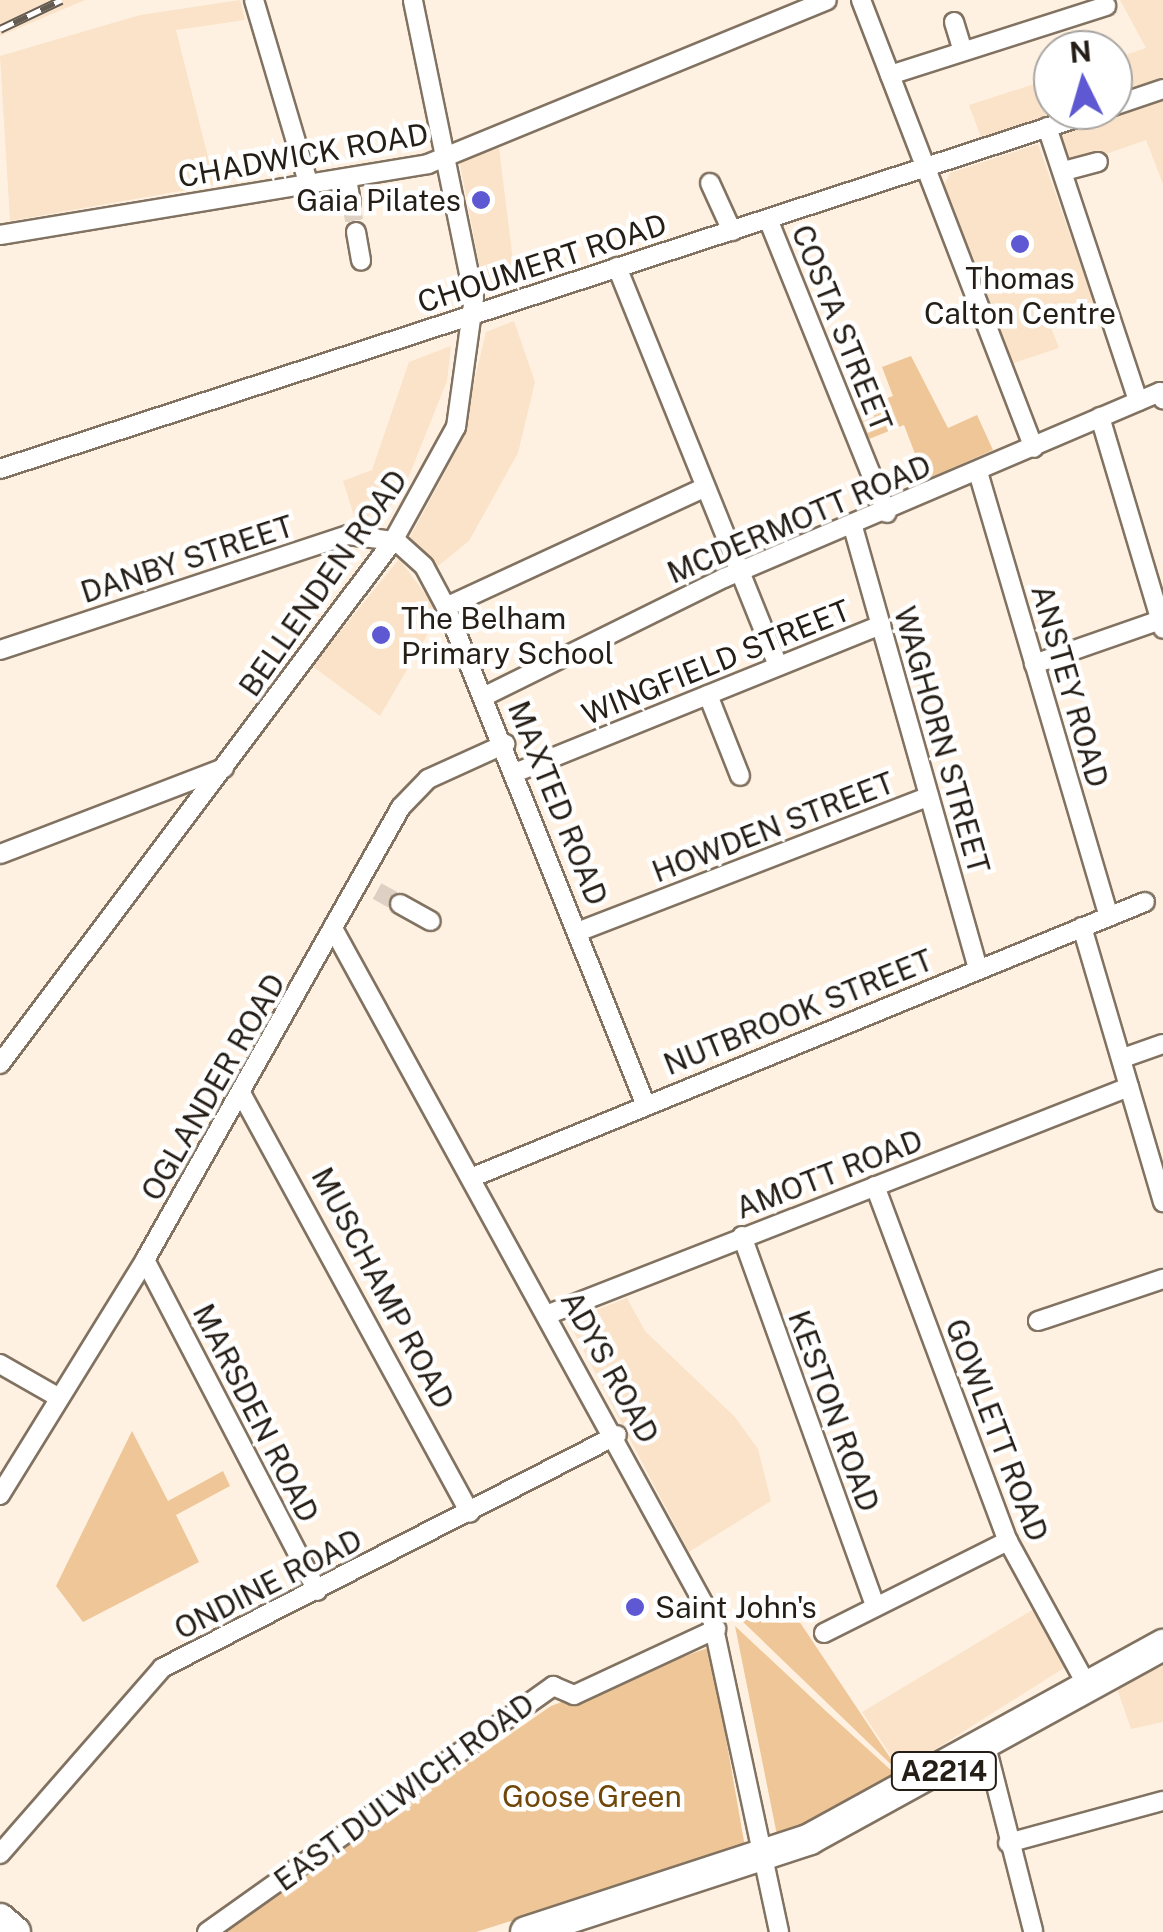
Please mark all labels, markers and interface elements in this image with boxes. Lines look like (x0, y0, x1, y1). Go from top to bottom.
north arrow (1033, 30, 1133, 130)
text: N (1068, 34, 1093, 69)
street label: CHADWICK ROAD (175, 115, 431, 195)
place label: Gaia Pilates (296, 182, 461, 218)
marker: Gaia Pilates (470, 189, 492, 211)
street label: CHOUMERT ROAD (413, 206, 671, 320)
street label: COSTA STREET (784, 220, 900, 436)
marker: Thomas Calton Centre (1009, 233, 1031, 255)
place label: Thomas Calton Centre (924, 260, 1116, 330)
street label: MCDERMOTT ROAD (662, 447, 936, 591)
street label: BELLENDEN ROAD (231, 463, 415, 703)
street label: DANBY STREET (76, 508, 298, 610)
street label: ANSTEY ROAD (1024, 581, 1116, 791)
street label: WINGFIELD STREET (577, 592, 855, 732)
place label: The Belham Primary School (401, 600, 614, 670)
street label: WAGHORN STREET (887, 602, 997, 878)
marker: The Belham Primary School (370, 624, 392, 646)
street label: MAXTED ROAD (501, 696, 615, 910)
street label: HOWDEN STREET (647, 764, 899, 890)
street label: NUTBROOK STREET (658, 942, 938, 1082)
street label: OGLANDER ROAD (133, 967, 293, 1207)
street label: AMOTT ROAD (731, 1122, 927, 1226)
street label: MUSCHAMP ROAD (304, 1161, 462, 1415)
street label: ADYS ROAD (553, 1285, 667, 1449)
street label: MARSDEN ROAD (185, 1298, 327, 1528)
street label: KESTON ROAD (781, 1306, 887, 1516)
street label: GOWLETT ROAD (938, 1314, 1056, 1546)
street label: ONDINE ROAD (168, 1521, 368, 1647)
place label: Saint John's (655, 1589, 817, 1625)
marker: Saint John's (624, 1596, 646, 1618)
street label: EAST DULWICH ROAD (267, 1686, 541, 1898)
road number: A2214 (889, 1748, 999, 1794)
park label: Goose Green (502, 1778, 682, 1814)

